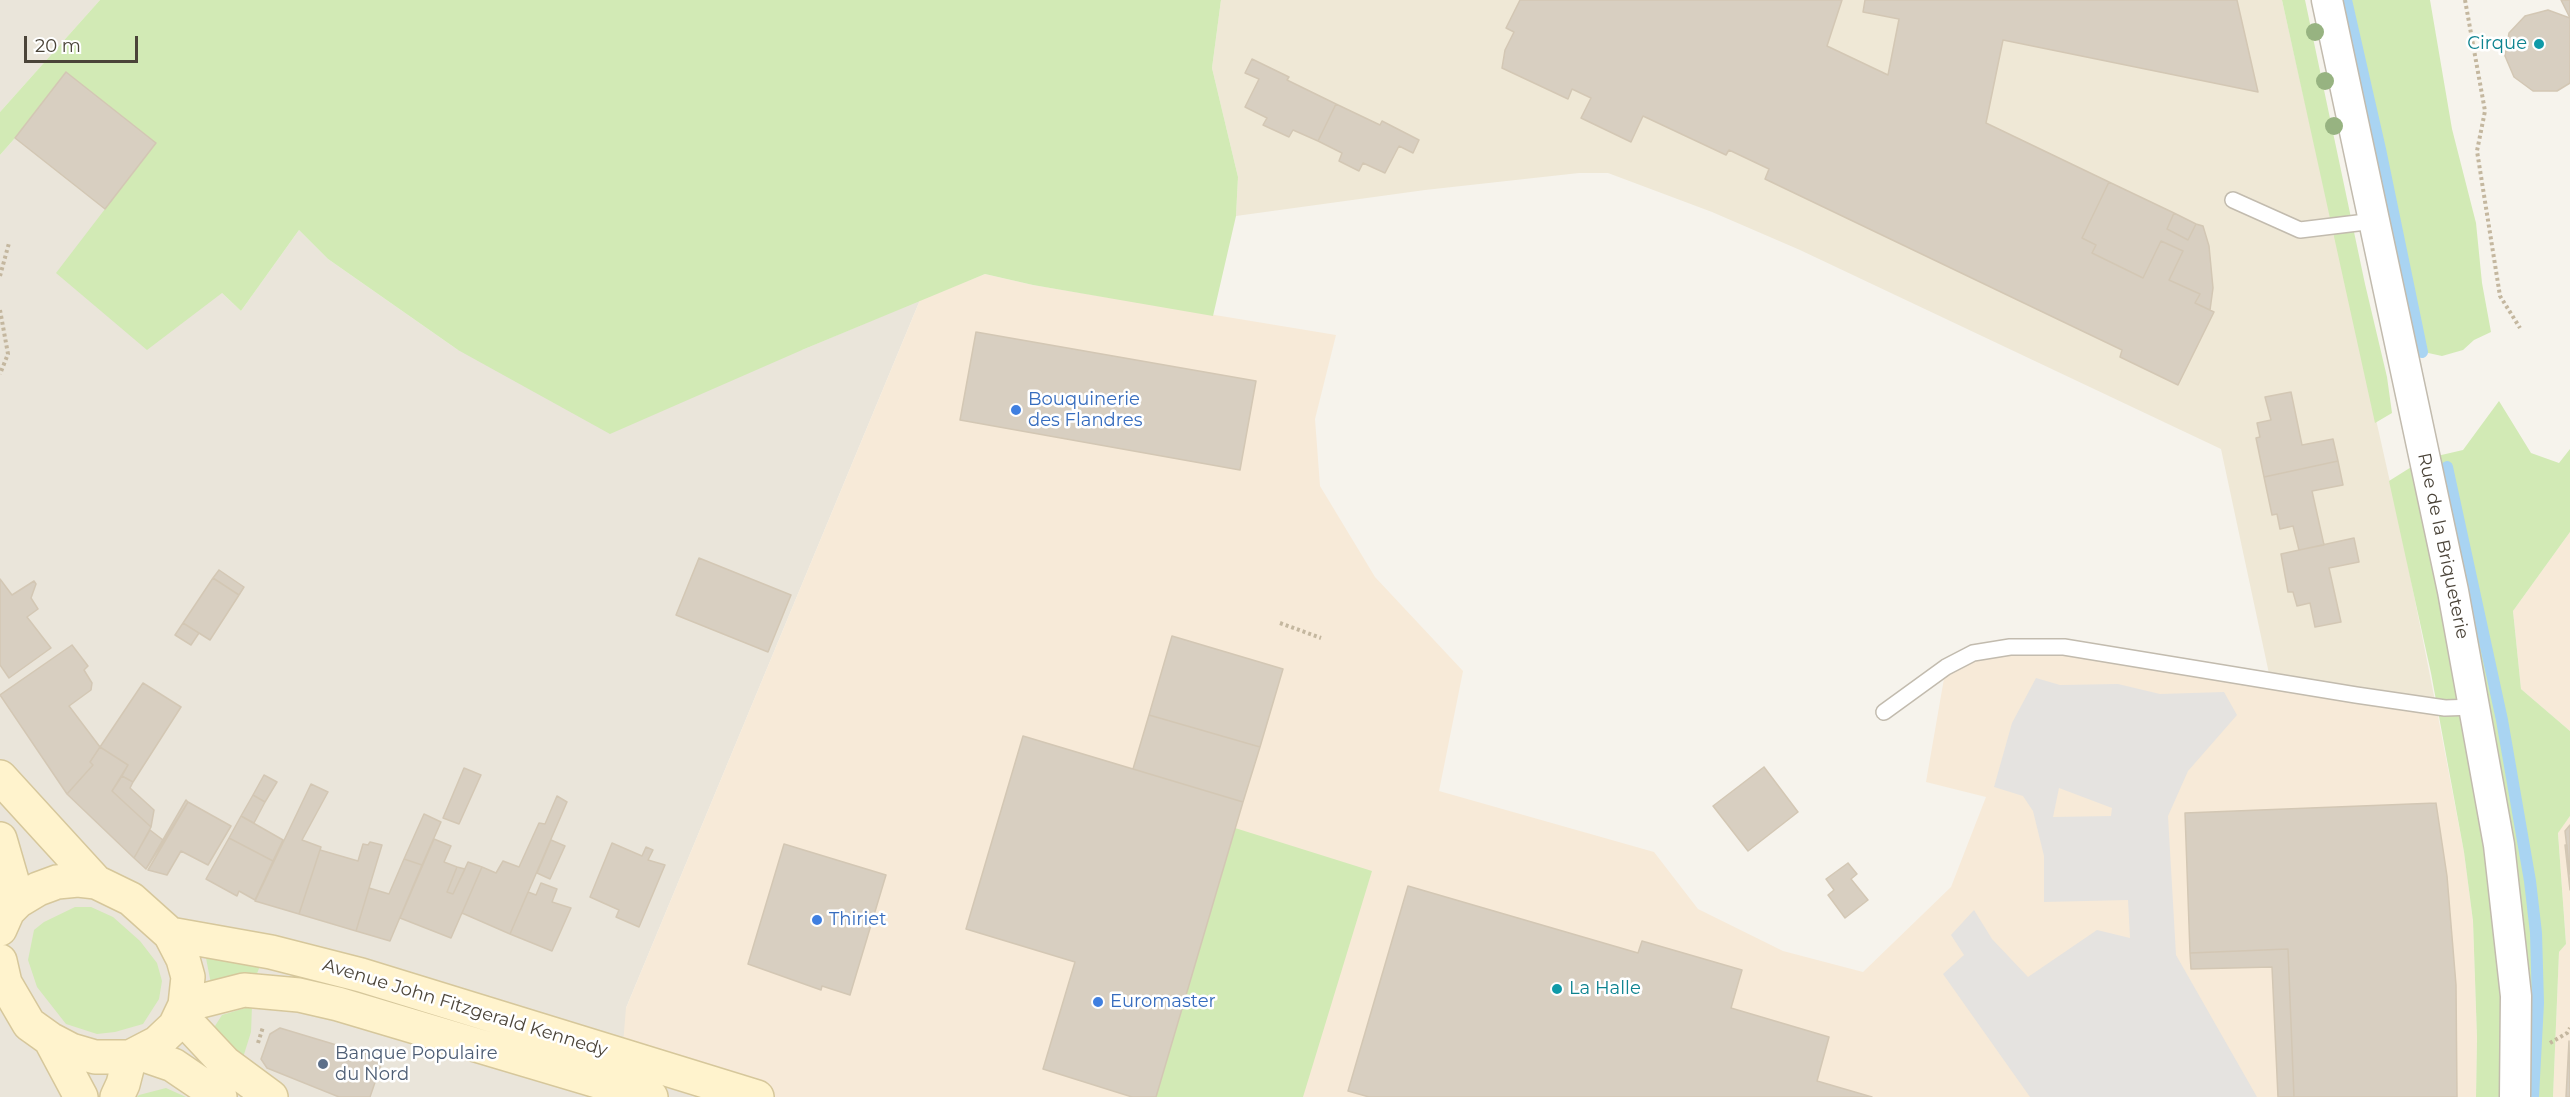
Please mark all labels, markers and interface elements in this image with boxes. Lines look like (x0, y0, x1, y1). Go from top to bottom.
scale bar (27, 24, 141, 62)
place label: Cirque (2467, 33, 2527, 55)
text: 20 m (35, 35, 81, 57)
marker: Cirque (2532, 37, 2546, 51)
place label: Bouquinerie des Flandres (1028, 389, 1142, 432)
marker: Bouquinerie des Flandres (1009, 403, 1023, 417)
street label: Rue de la Briqueterie (2413, 451, 2473, 641)
place label: Thiriet (829, 909, 886, 931)
marker: Thiriet (810, 913, 824, 927)
street label: Avenue John Fitzgerald Kennedy (320, 954, 610, 1062)
place label: La Halle (1569, 978, 1641, 1000)
marker: La Halle (1550, 982, 1564, 996)
place label: Euromaster (1110, 991, 1216, 1013)
marker: Euromaster (1091, 995, 1105, 1009)
place label: Banque Populaire du Nord (335, 1043, 498, 1086)
marker: Banque Populaire du Nord (316, 1057, 330, 1071)

